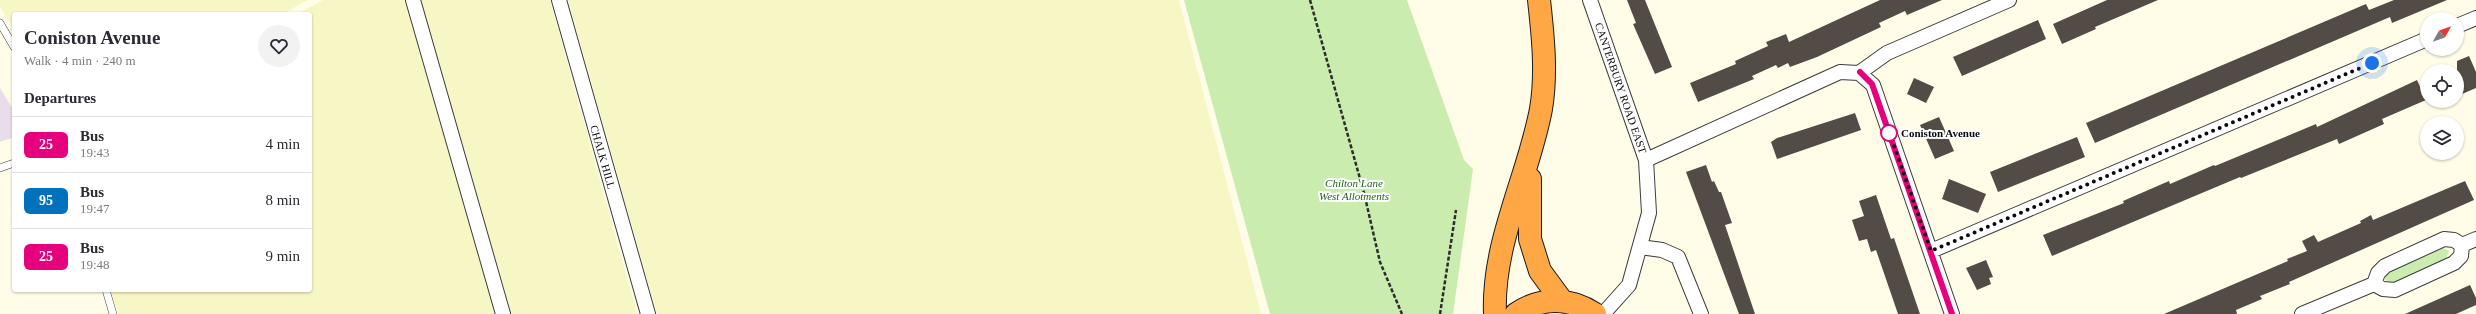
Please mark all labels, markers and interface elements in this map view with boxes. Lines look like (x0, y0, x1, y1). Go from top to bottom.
north arrow (2420, 12, 2464, 56)
map controls (2420, 12, 2464, 160)
street label: CANTERBURY ROAD EAST (1593, 21, 1649, 155)
button: heart (258, 25, 300, 67)
text: Coniston Avenue (24, 27, 160, 48)
text: Walk · 4 min · 240 m (24, 53, 136, 68)
your location (2362, 53, 2382, 73)
button: locate (2420, 64, 2464, 108)
text: Departures (24, 90, 96, 106)
button: layers (2420, 116, 2464, 160)
street label: CHALK HILL (588, 124, 618, 190)
marker: Coniston Avenue (1880, 124, 1898, 142)
place label: Coniston Avenue (1901, 127, 1980, 139)
text: Bus (80, 128, 104, 144)
text: 4 min (265, 136, 300, 152)
text: 25 (39, 137, 53, 152)
text: 19:43 (80, 145, 110, 160)
park label: Chilton Lane West Allotments (1319, 177, 1389, 202)
text: Bus (80, 184, 104, 200)
text: 8 min (265, 192, 300, 208)
text: 95 (39, 193, 53, 208)
text: 19:47 (80, 201, 110, 216)
text: Bus (80, 240, 104, 256)
text: 9 min (265, 248, 300, 264)
text: 25 (39, 249, 53, 264)
text: 19:48 (80, 257, 110, 272)

